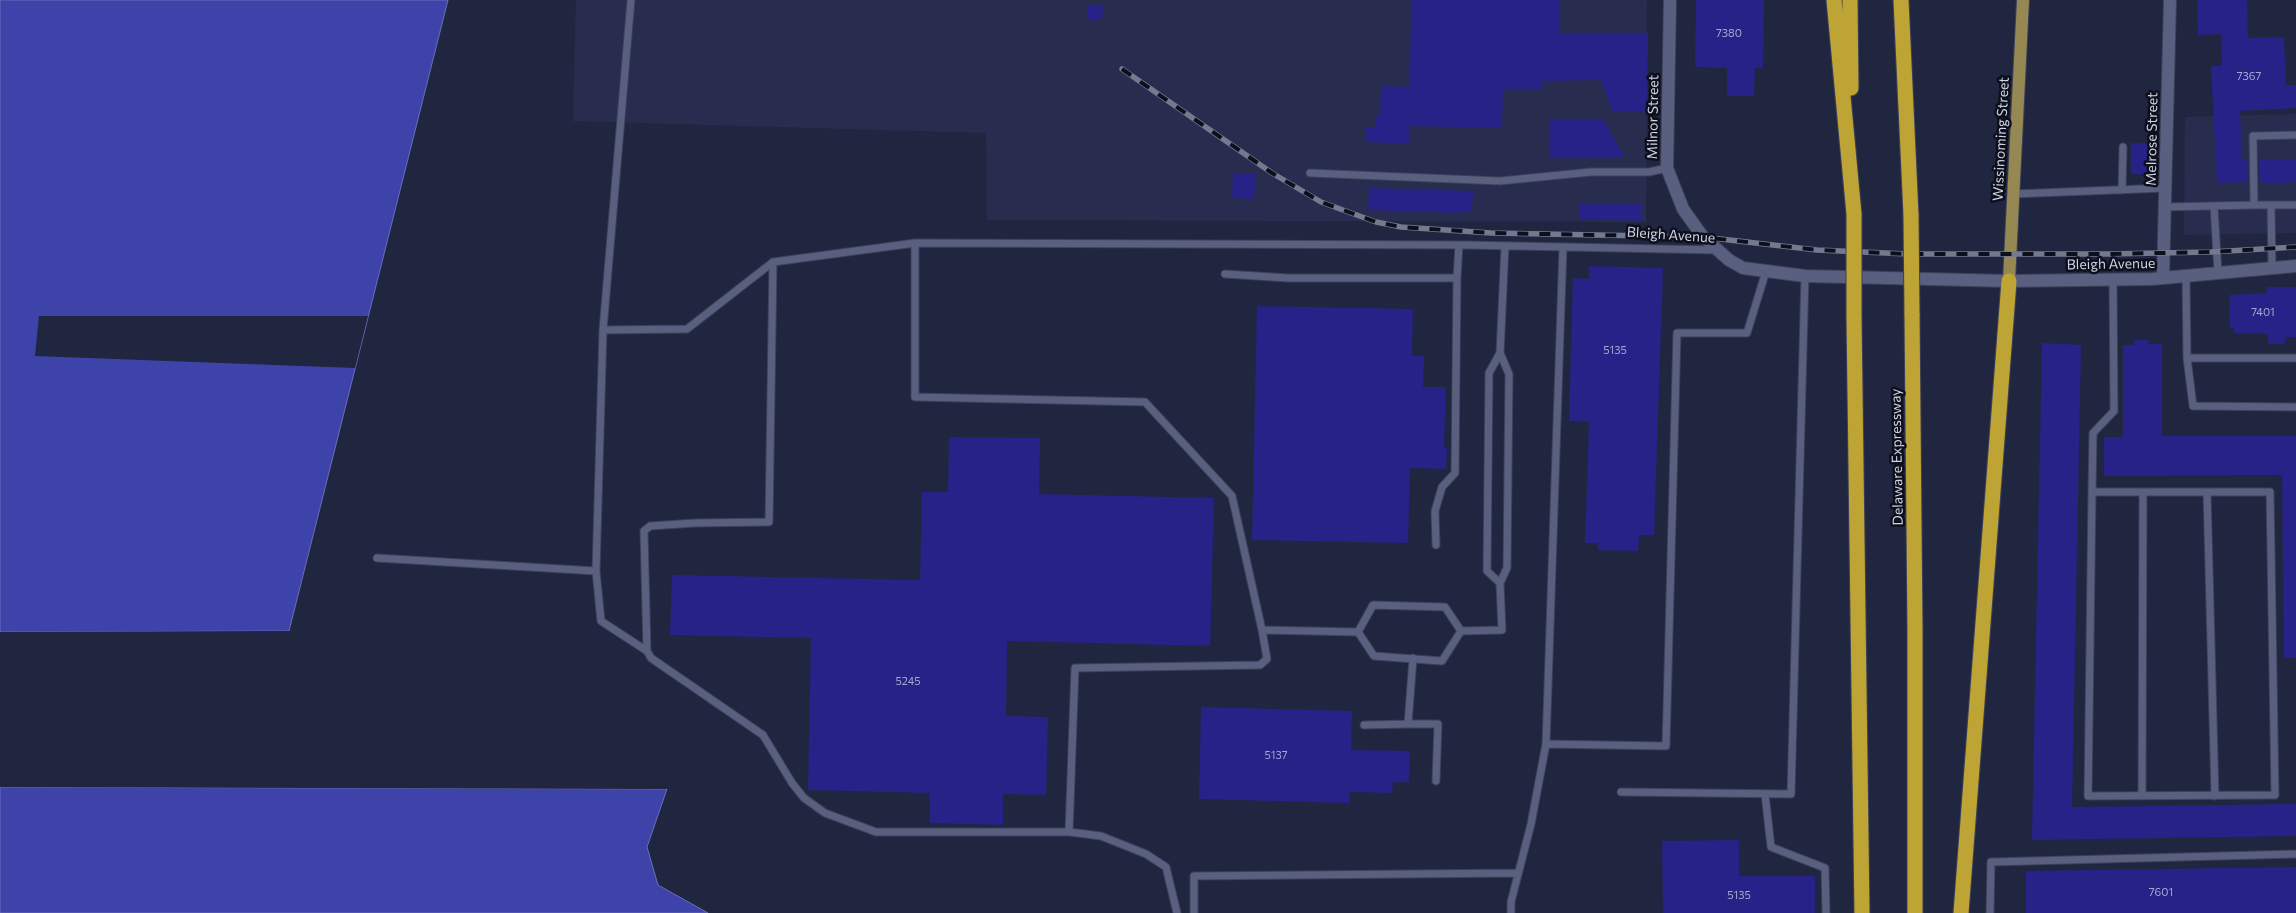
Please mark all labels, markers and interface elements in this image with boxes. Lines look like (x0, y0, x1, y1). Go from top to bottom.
house number: 7380 (1716, 26, 1742, 40)
house number: 7367 (2237, 69, 2261, 83)
street label: Milnor Street (1644, 74, 1662, 160)
street label: Wissinoming Street (1989, 77, 2013, 201)
street label: Melrose Street (2143, 92, 2161, 186)
street label: Bleigh Avenue (1626, 224, 1716, 246)
street label: Bleigh Avenue (2067, 255, 2155, 273)
house number: 7401 (2251, 305, 2275, 319)
house number: 5135 (1603, 343, 1627, 357)
street label: Delaware Expressway (1887, 388, 1907, 526)
house number: 5245 (895, 674, 921, 688)
house number: 5137 (1264, 748, 1288, 762)
house number: 7601 (2149, 885, 2173, 899)
house number: 5135 (1727, 888, 1751, 902)

